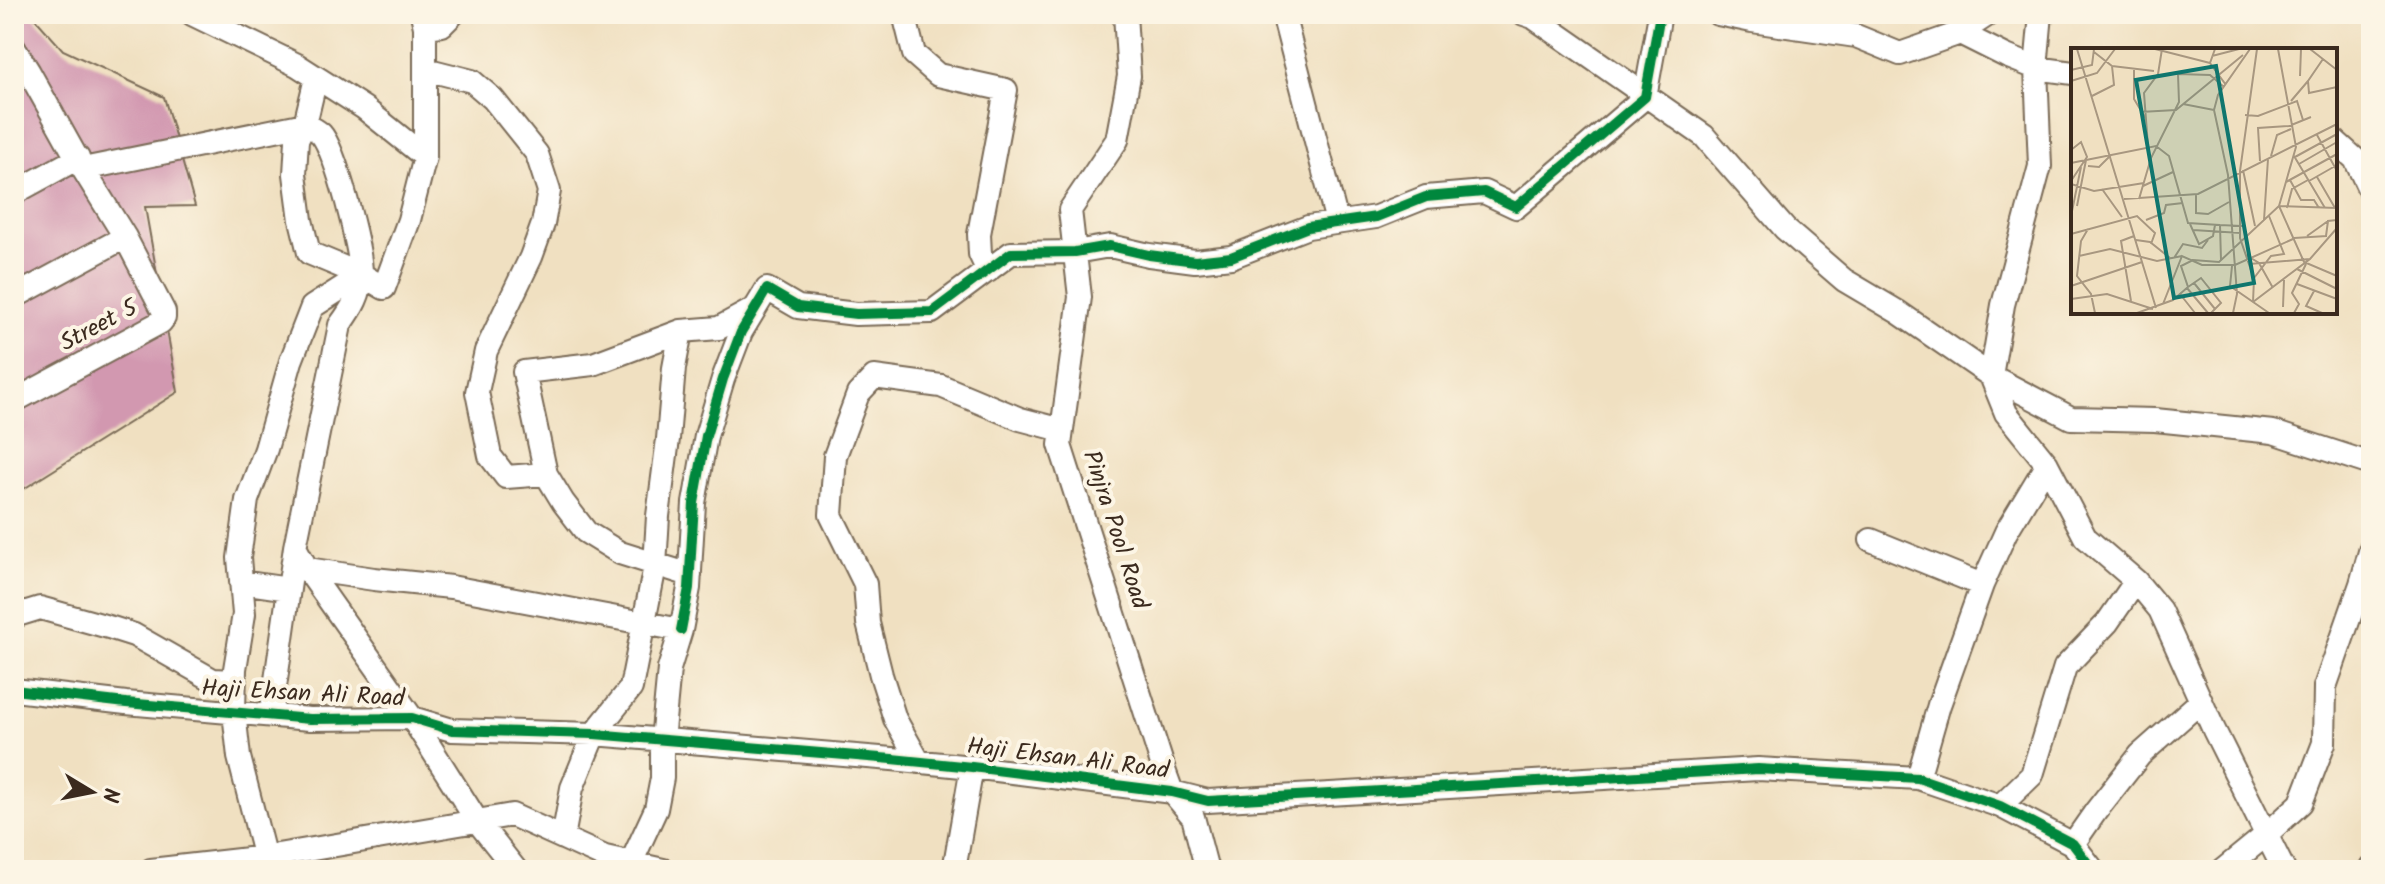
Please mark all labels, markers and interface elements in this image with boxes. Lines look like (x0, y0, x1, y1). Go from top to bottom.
inset map (2071, 48, 2337, 314)
street label: Street 5 (53, 288, 147, 363)
street label: Pinjra Pool Road (1071, 446, 1159, 615)
street label: Haji Ehsan Ali Road (200, 669, 407, 719)
street label: Haji Ehsan Ali Road (965, 727, 1172, 791)
north arrow (52, 752, 132, 832)
text: N (91, 785, 128, 805)

